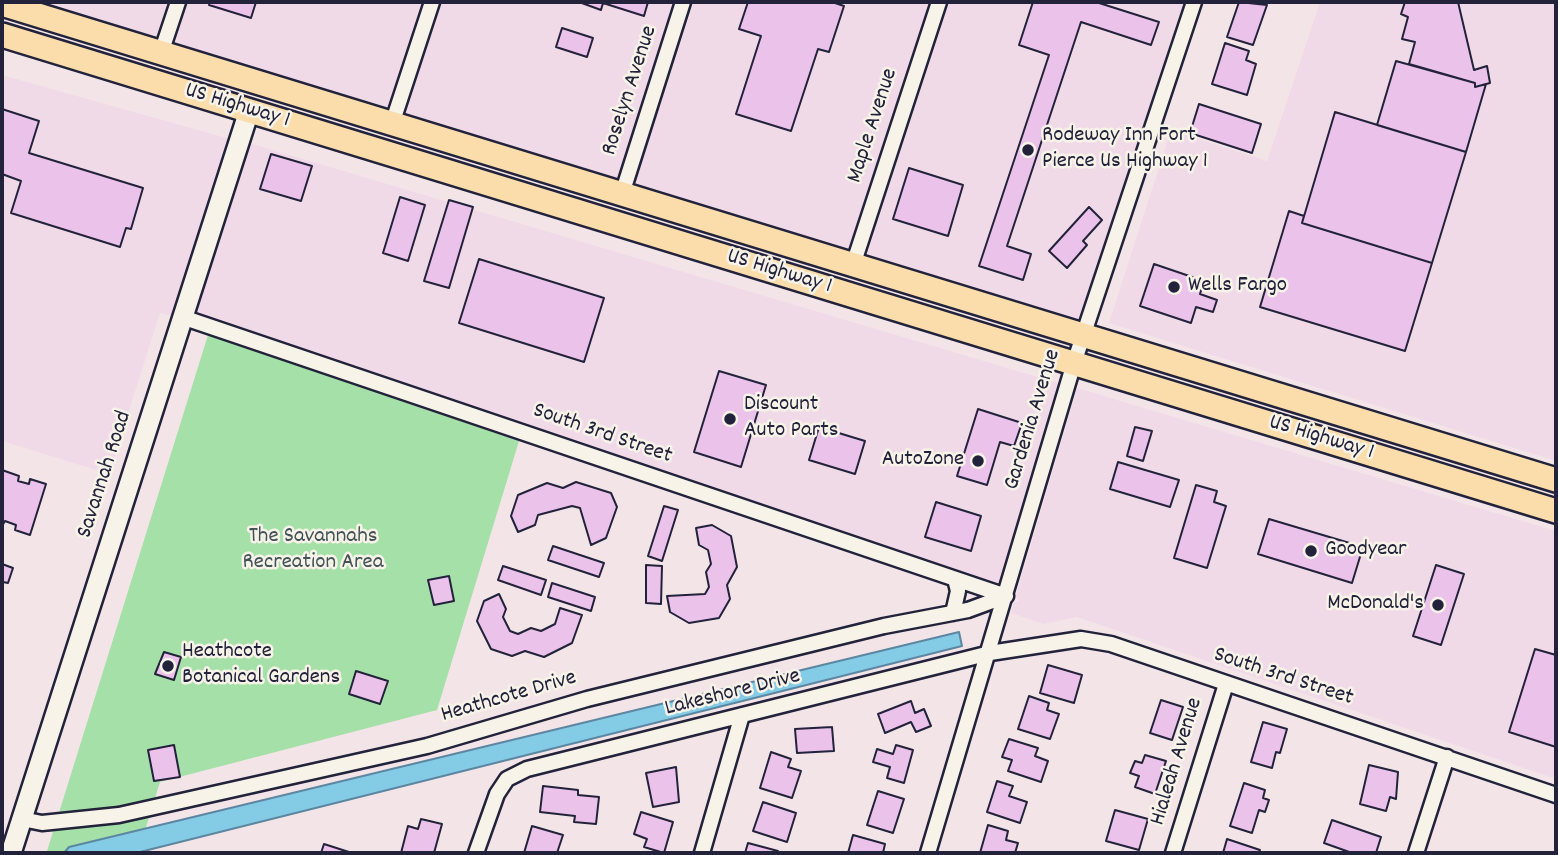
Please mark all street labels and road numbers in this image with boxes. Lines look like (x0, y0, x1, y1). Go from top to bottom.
street label: Roselyn Avenue (597, 23, 665, 159)
street label: Maple Avenue (843, 65, 905, 187)
street label: US Highway 1 (181, 78, 293, 136)
street label: US Highway 1 (723, 244, 835, 302)
street label: Gardenia Avenue (1000, 346, 1068, 494)
street label: South 3rd Street (529, 398, 675, 472)
street label: Savannah Road (72, 408, 140, 542)
street label: US Highway 1 (1265, 410, 1377, 468)
street label: South 3rd Street (1210, 642, 1356, 714)
street label: Lakeshore Drive (662, 664, 804, 724)
street label: Heathcote Drive (438, 666, 580, 730)
street label: Hialeah Avenue (1146, 695, 1210, 829)

